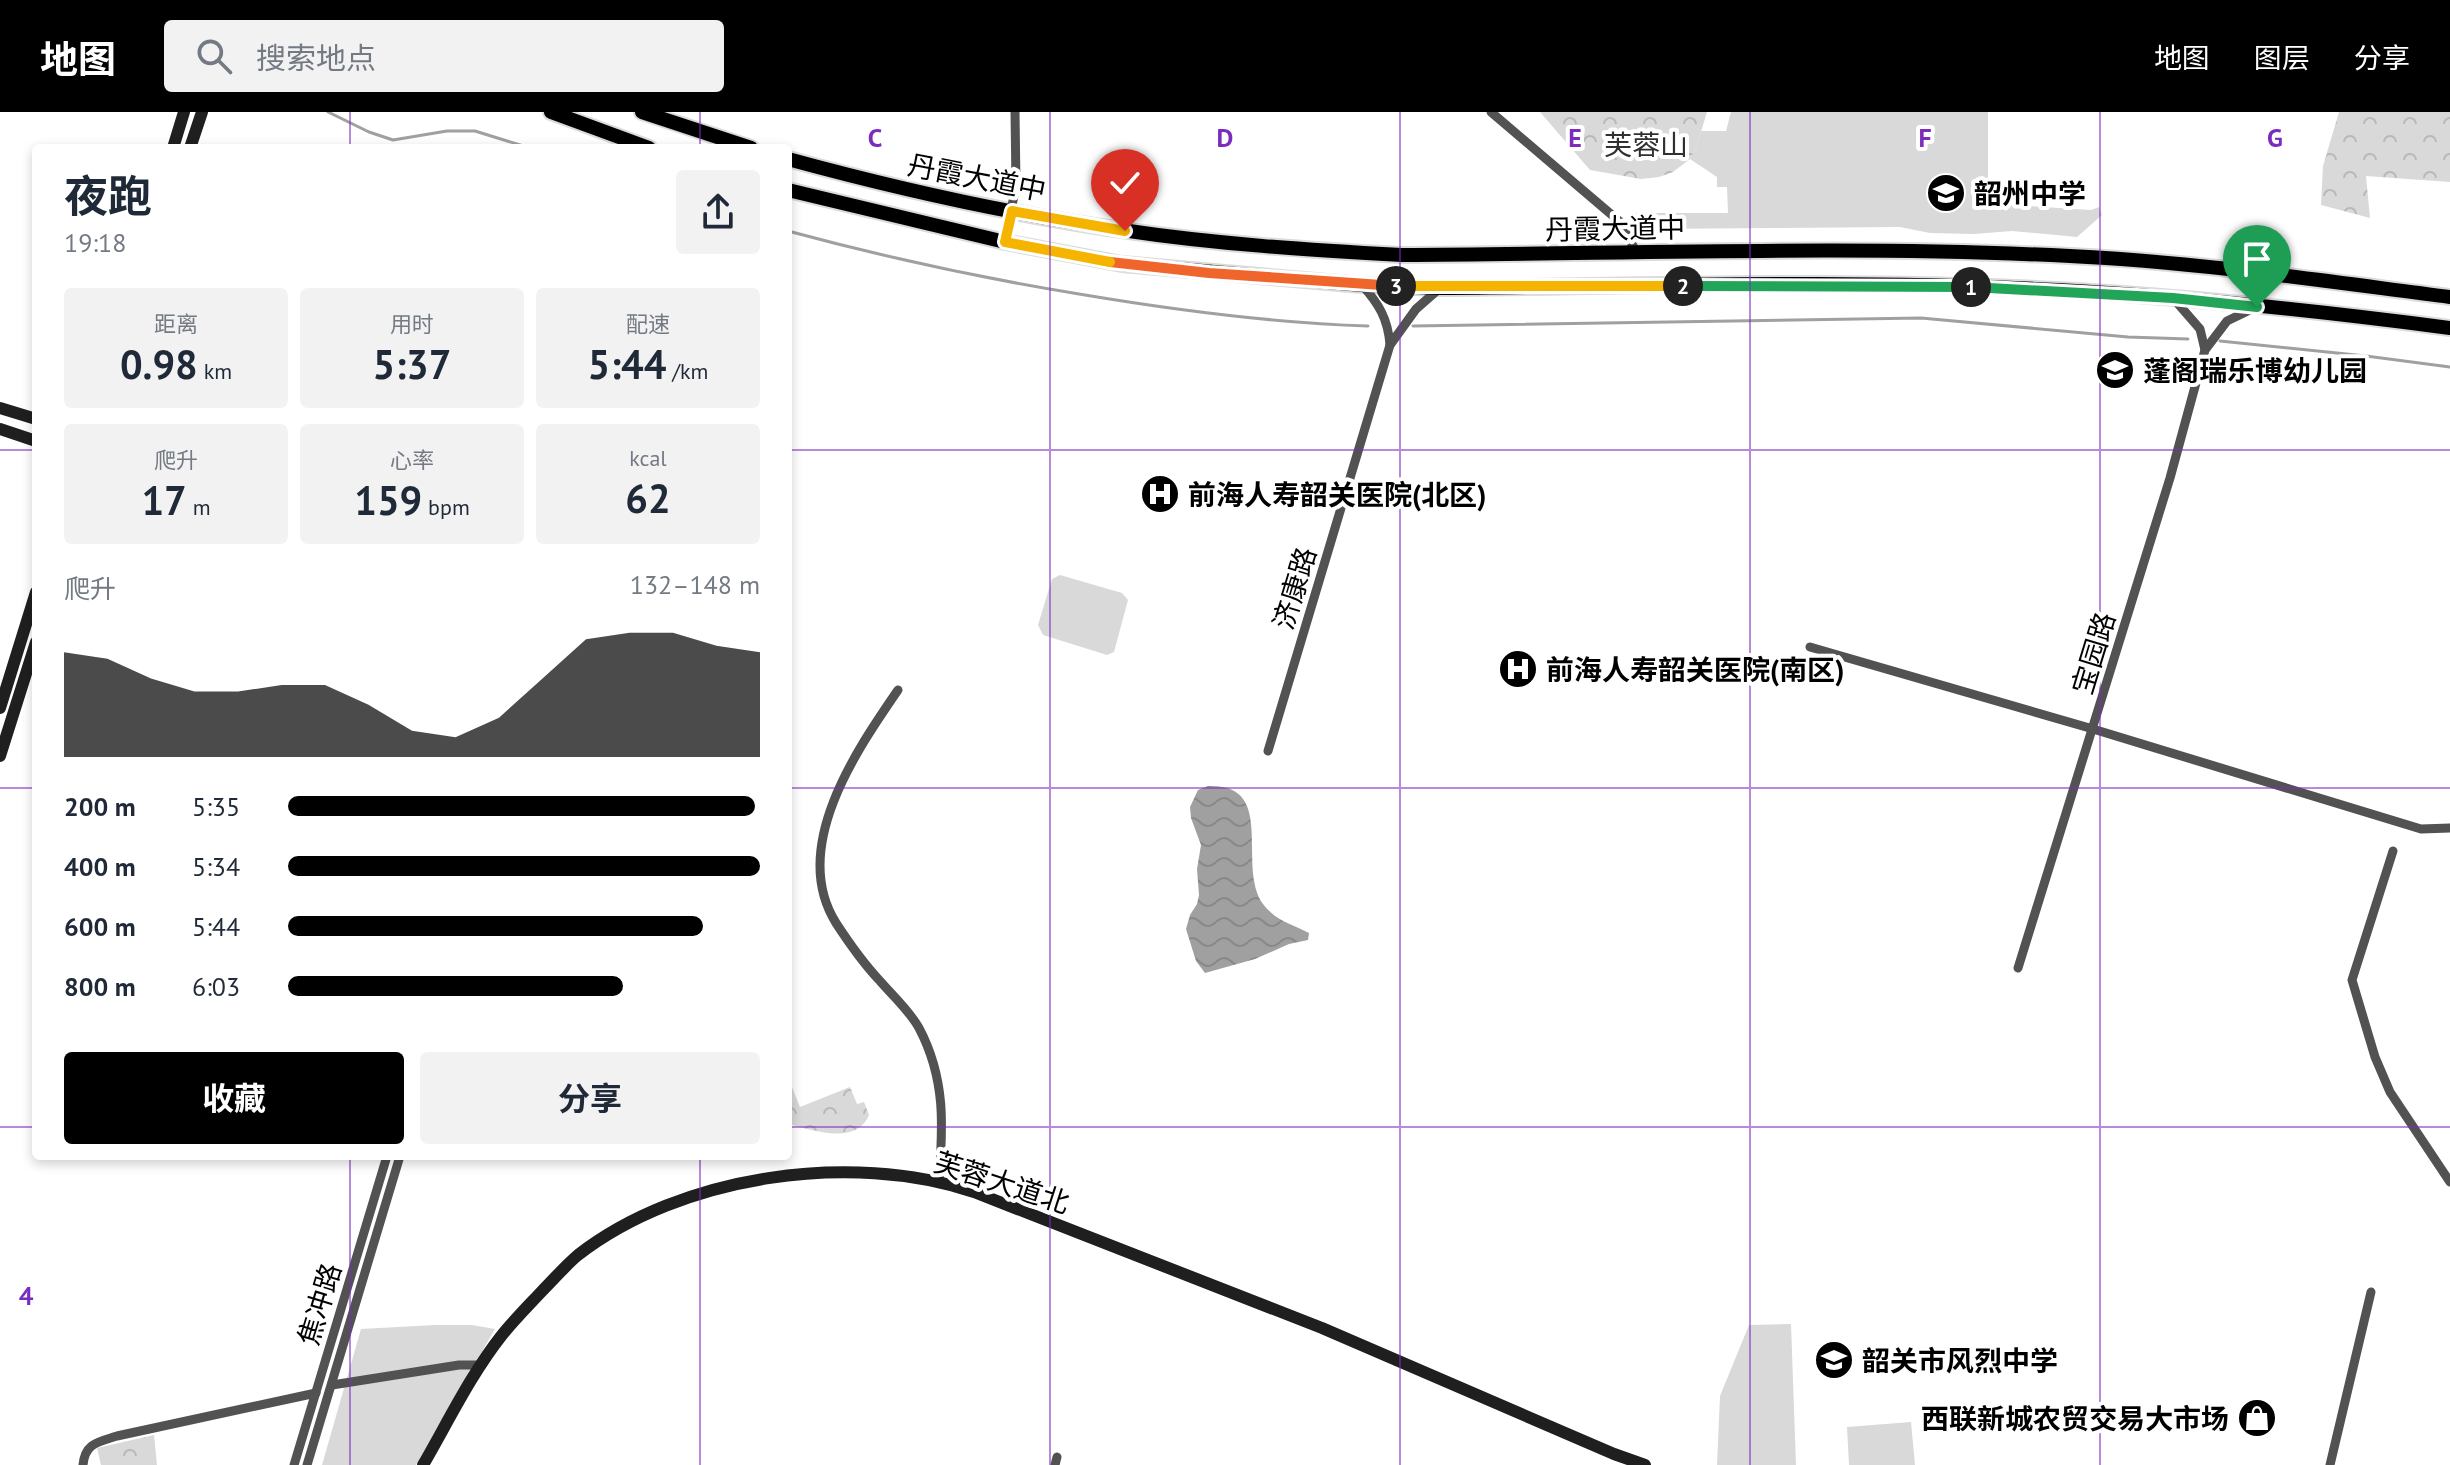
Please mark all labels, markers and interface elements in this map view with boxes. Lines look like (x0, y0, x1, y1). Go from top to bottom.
search box (164, 20, 724, 92)
text: 地图 (40, 34, 116, 83)
icon: search (192, 34, 236, 78)
text: 搜索地点 (256, 38, 376, 77)
text: 地图 (2154, 39, 2210, 76)
text: 图层 (2254, 39, 2310, 76)
text: 分享 (2354, 39, 2410, 76)
text: C (868, 121, 882, 154)
text: D (1217, 121, 1233, 154)
text: E (1568, 121, 1582, 154)
text: F (1918, 121, 1932, 154)
text: G (2267, 121, 2283, 154)
park label: 芙蓉山 (1604, 126, 1688, 163)
street label: 丹霞大道中 (905, 145, 1049, 209)
pin (1091, 149, 1159, 231)
icon: check (1103, 161, 1147, 205)
text: 夜跑 (64, 167, 152, 224)
button: share (676, 170, 760, 254)
school or university icon: 韶州中学 (1925, 172, 1967, 214)
place label: 韶州中学 (1974, 175, 2086, 212)
street label: 丹霞大道中 (1545, 208, 1685, 248)
pin (2223, 225, 2291, 307)
text: 19:18 (64, 226, 126, 259)
icon: arrive (2235, 237, 2279, 281)
pin: 3 (1376, 266, 1416, 306)
pin: 2 (1663, 266, 1703, 306)
pin: 1 (1951, 267, 1991, 307)
text: 3 (1390, 272, 1402, 300)
text: 2 (1677, 272, 1689, 300)
text: 1 (1965, 273, 1977, 301)
text: 距离 (154, 310, 198, 338)
text: 用时 (390, 310, 434, 338)
text: 配速 (626, 310, 670, 338)
text: 0.98 (120, 338, 198, 390)
text: 5:37 (373, 338, 451, 390)
text: 5:44 (588, 338, 666, 390)
school or university icon: 蓬阁瑞乐博幼儿园 (2094, 349, 2136, 391)
place label: 蓬阁瑞乐博幼儿园 (2143, 352, 2367, 389)
text: km (198, 357, 232, 385)
text: /km (666, 357, 708, 385)
text: kcal (629, 444, 667, 472)
text: 爬升 (154, 446, 198, 474)
text: 心率 (390, 446, 434, 474)
text: 62 (625, 472, 671, 524)
hospital icon: 前海人寿韶关医院(北区) (1139, 473, 1181, 515)
text: 17 (141, 474, 187, 526)
text: 159 (354, 474, 422, 526)
place label: 前海人寿韶关医院(北区) (1188, 476, 1486, 513)
text: m (187, 493, 211, 521)
text: bpm (422, 493, 470, 521)
street label: 济康路 (1264, 542, 1324, 634)
text: 132–148 m (630, 568, 760, 601)
text: 爬升 (64, 572, 116, 605)
street label: 宝园路 (2063, 607, 2123, 699)
hospital icon: 前海人寿韶关医院(南区) (1497, 648, 1539, 690)
place label: 前海人寿韶关医院(南区) (1546, 651, 1844, 688)
text: 200 m (64, 790, 136, 823)
text: 5:35 (192, 790, 240, 823)
text: 400 m (64, 850, 136, 883)
text: 5:34 (192, 850, 240, 883)
text: 600 m (64, 910, 136, 943)
text: 5:44 (192, 910, 240, 943)
text: 800 m (64, 970, 136, 1003)
text: 6:03 (192, 970, 240, 1003)
button: 收藏 (64, 1052, 404, 1144)
button: 分享 (420, 1052, 760, 1144)
street label: 芙蓉大道北 (930, 1143, 1074, 1221)
street label: 焦冲路 (289, 1258, 349, 1350)
text: 4 (19, 1279, 34, 1312)
school or university icon: 韶关市风烈中学 (1813, 1339, 1855, 1381)
place label: 韶关市风烈中学 (1862, 1342, 2058, 1379)
shop icon: 西联新城农贸交易大市场 (2236, 1397, 2278, 1439)
place label: 西联新城农贸交易大市场 (1921, 1400, 2229, 1437)

